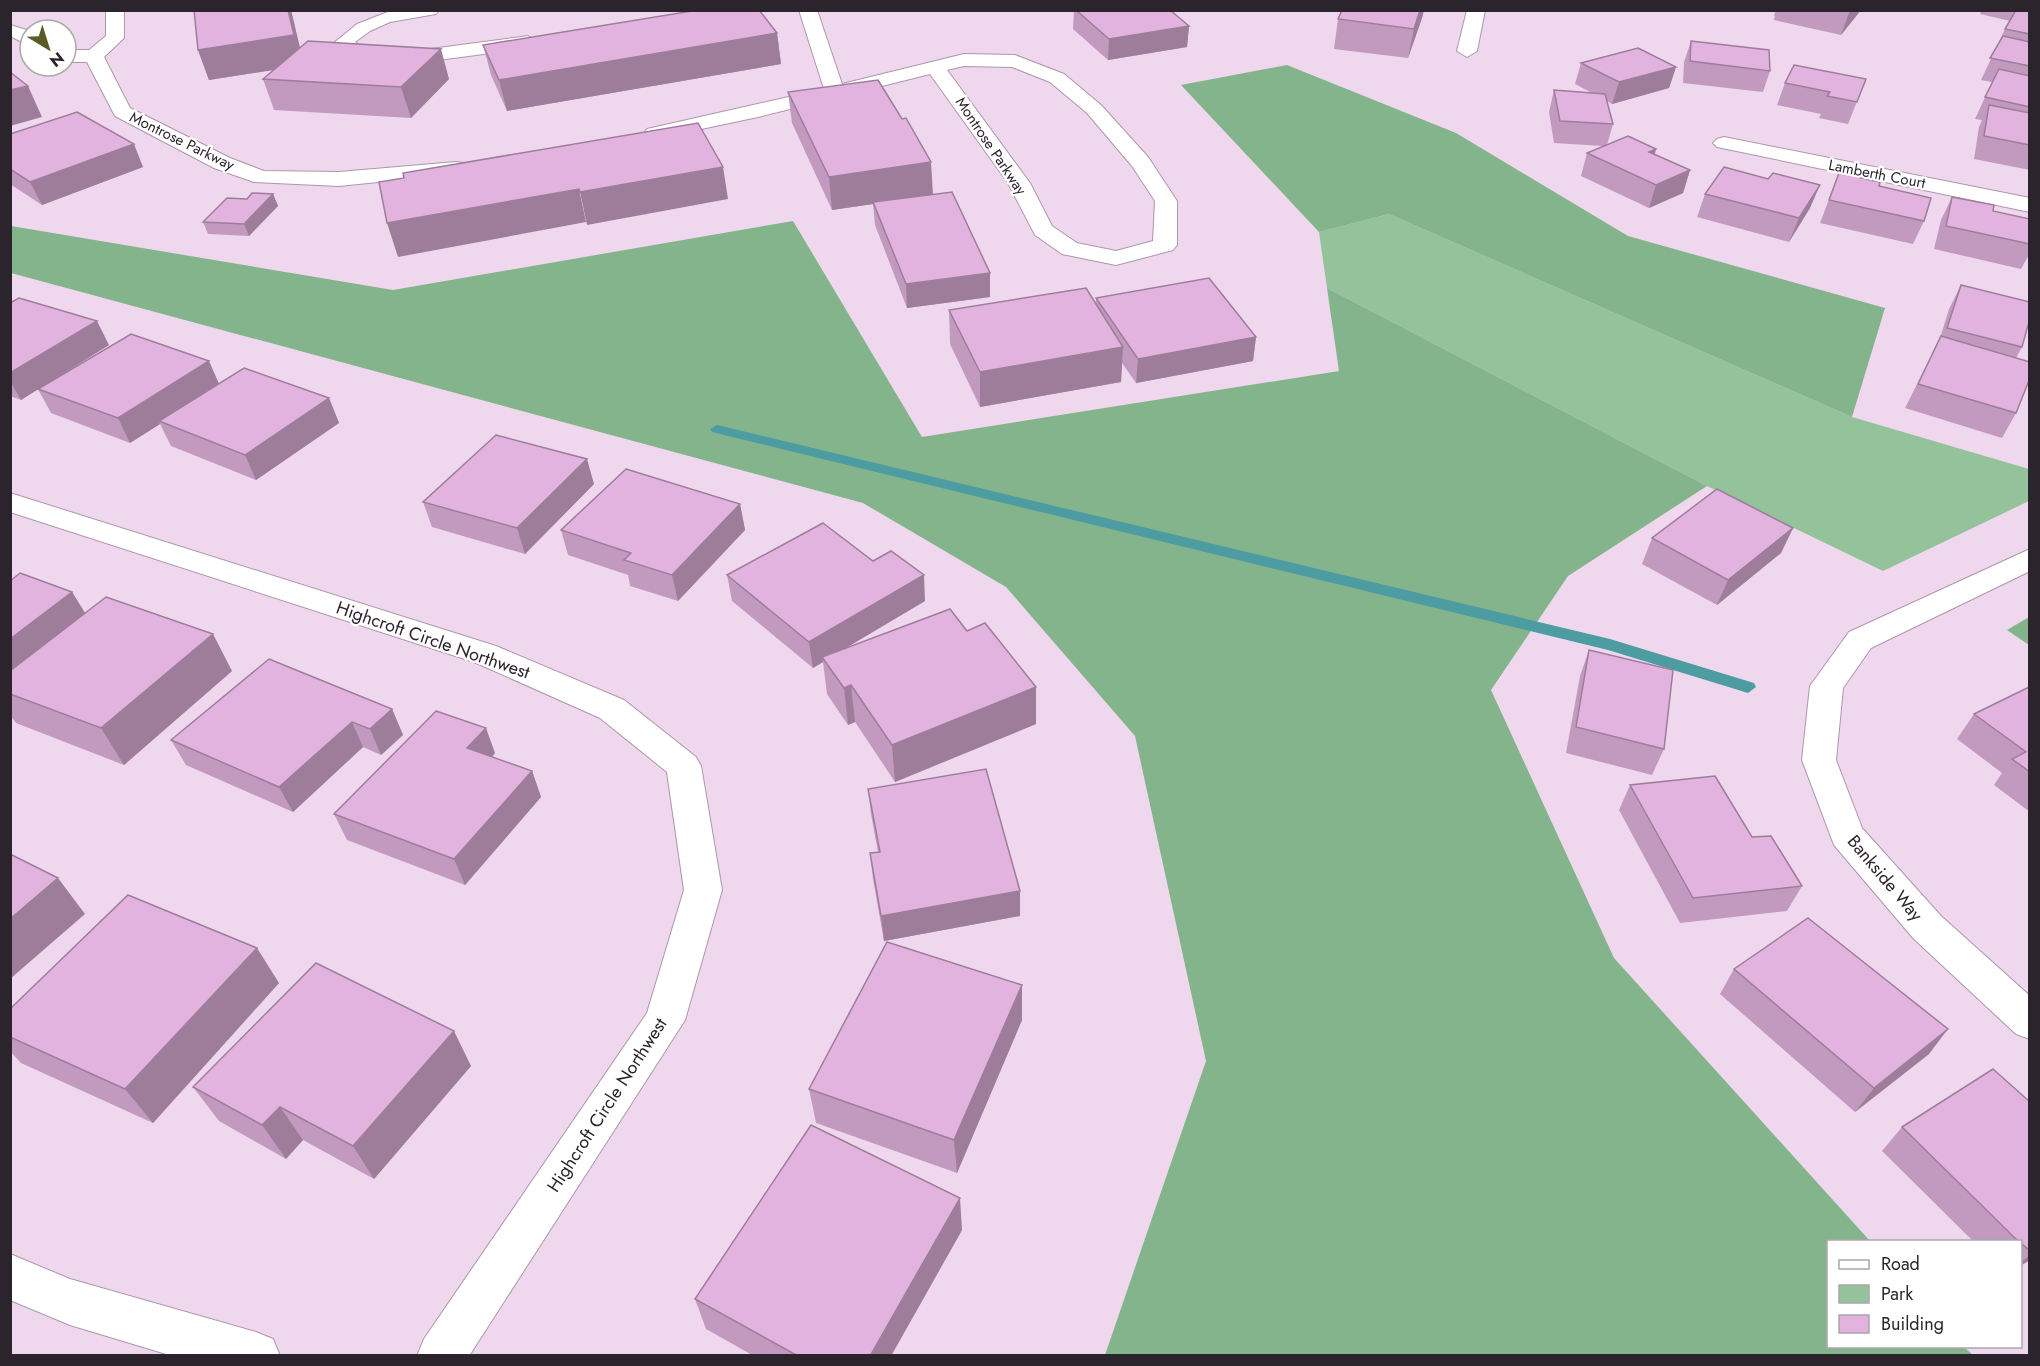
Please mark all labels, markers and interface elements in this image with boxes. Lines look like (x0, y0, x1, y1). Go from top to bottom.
north arrow (18, 18, 78, 78)
text: N (45, 46, 69, 72)
street label: Montrose Parkway (950, 93, 1032, 200)
street label: Montrose Parkway (126, 106, 238, 176)
street label: Lamberth Court (1827, 154, 1928, 194)
street label: Highcroft Circle Northwest (333, 595, 534, 686)
street label: Bankside Way (1841, 829, 1929, 927)
street label: Highcroft Circle Northwest (541, 1012, 674, 1197)
legend (1827, 1240, 2022, 1348)
text: Road (1881, 1251, 1920, 1277)
text: Park (1881, 1281, 1913, 1307)
text: Building (1881, 1311, 1944, 1337)

